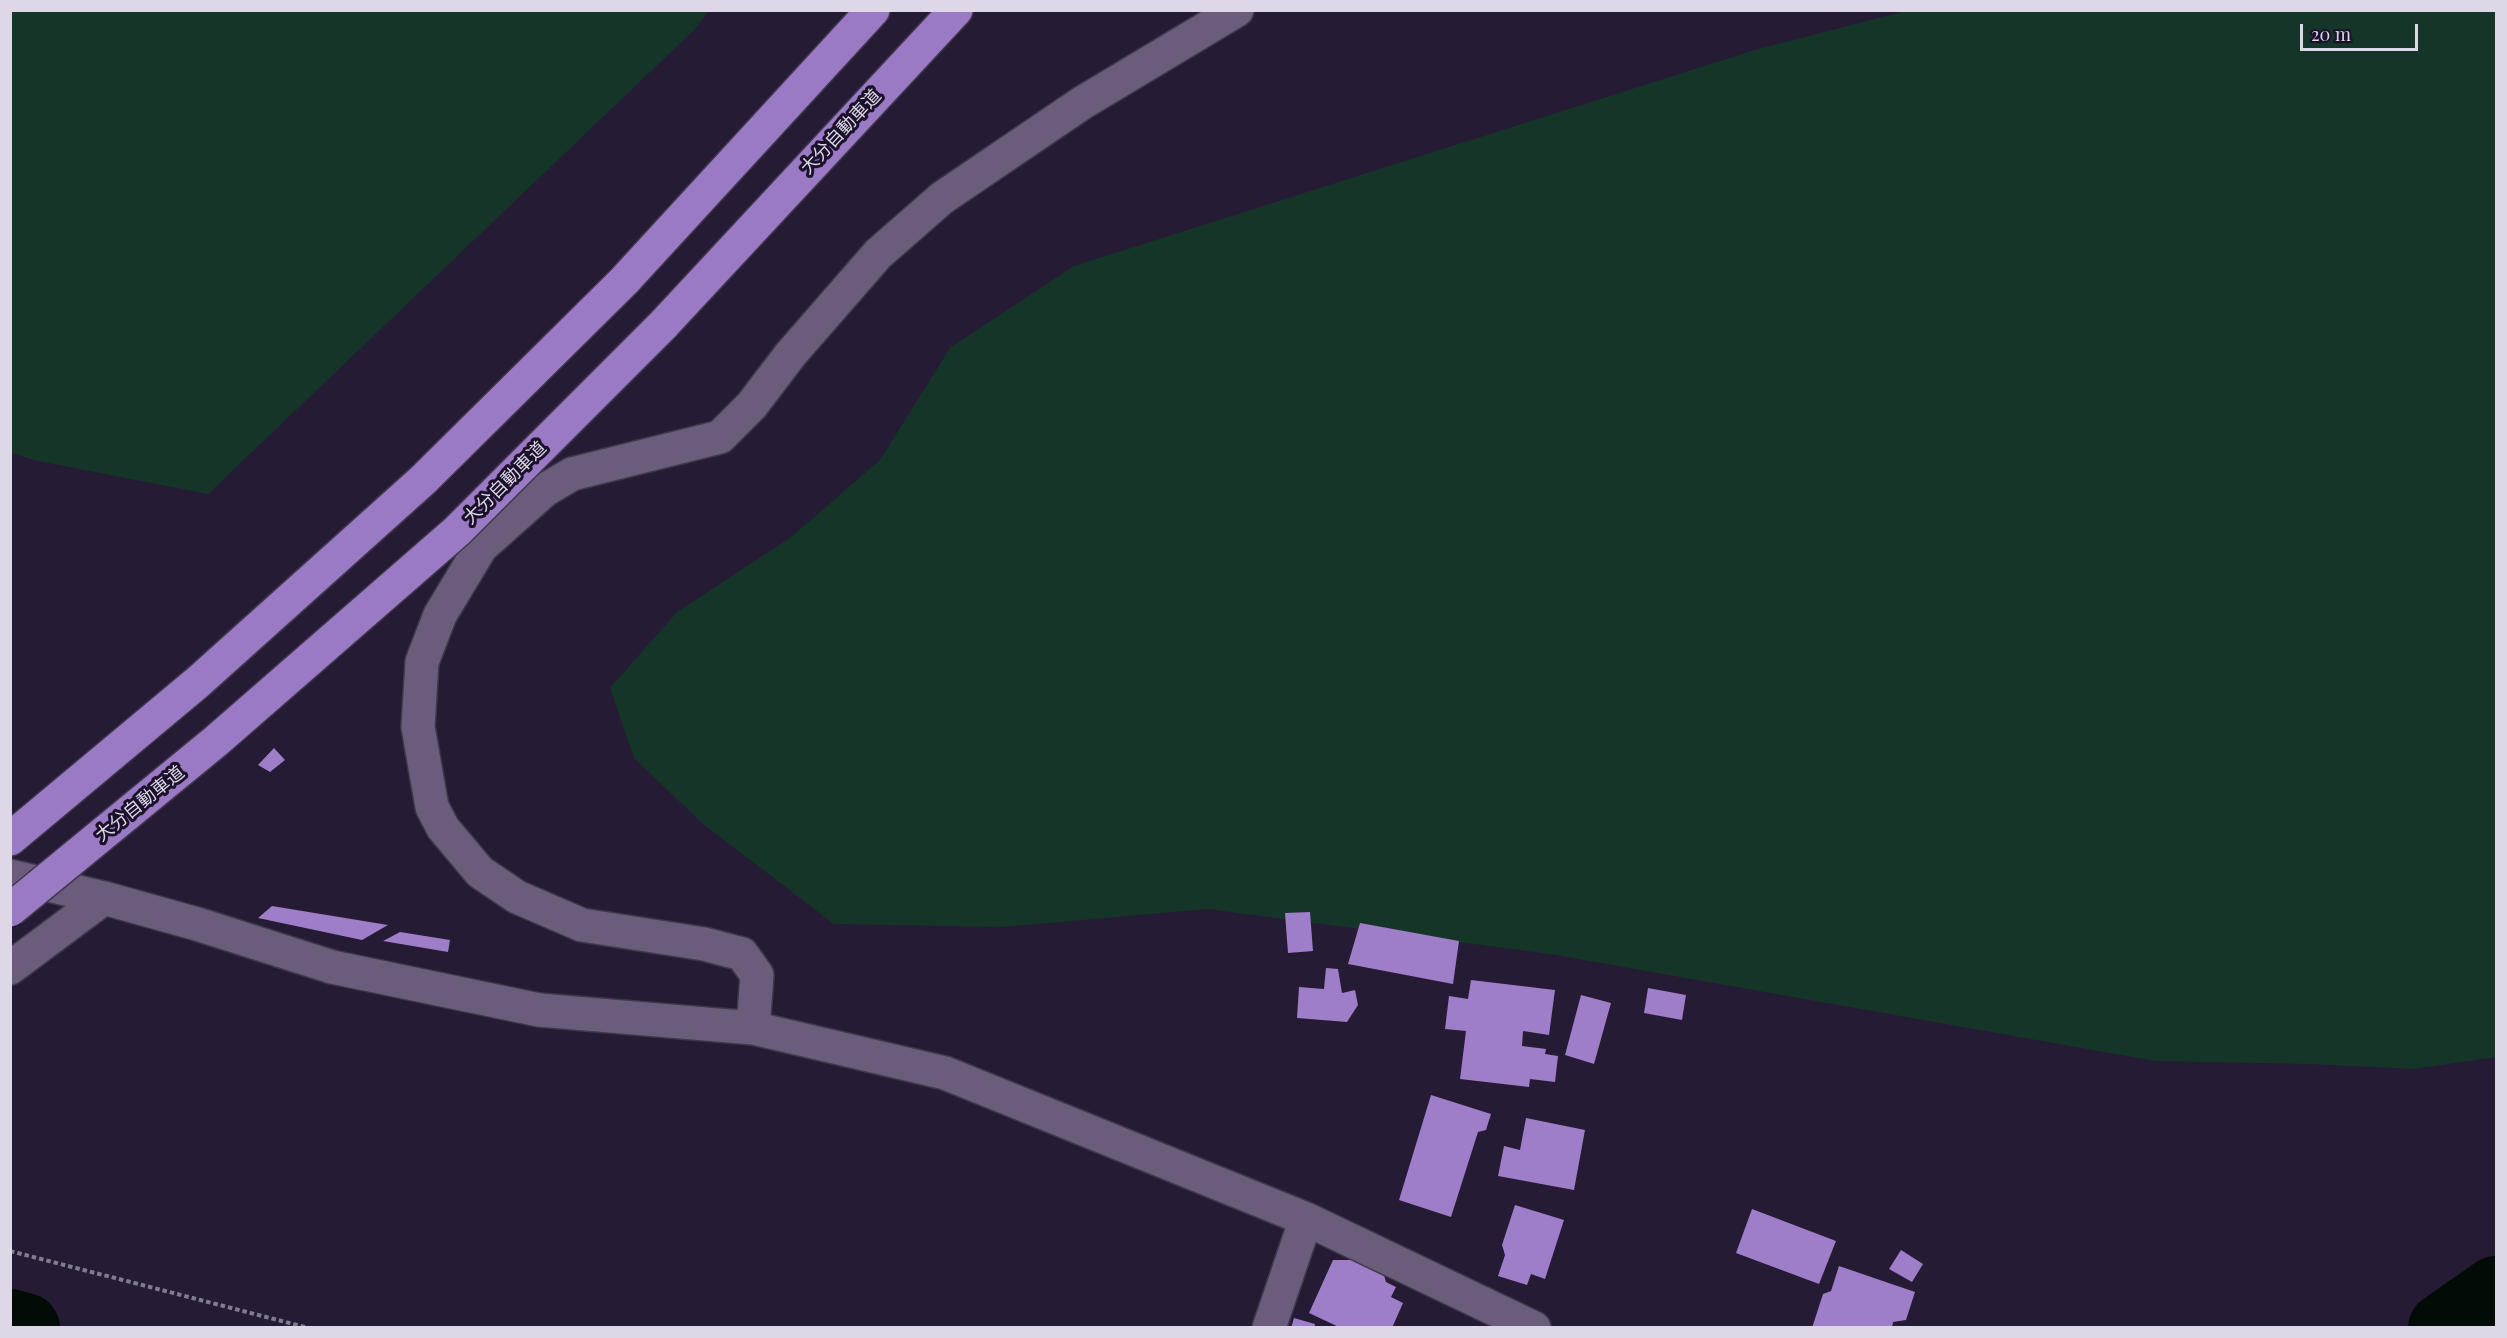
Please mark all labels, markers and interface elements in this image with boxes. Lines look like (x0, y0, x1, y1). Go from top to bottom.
scale bar (2303, 12, 2422, 50)
text: 20 m (2311, 22, 2351, 46)
street label: 大分自動車道 (796, 85, 886, 179)
street label: 大分自動車道 (459, 437, 551, 529)
street label: 大分自動車道 (91, 762, 189, 846)

